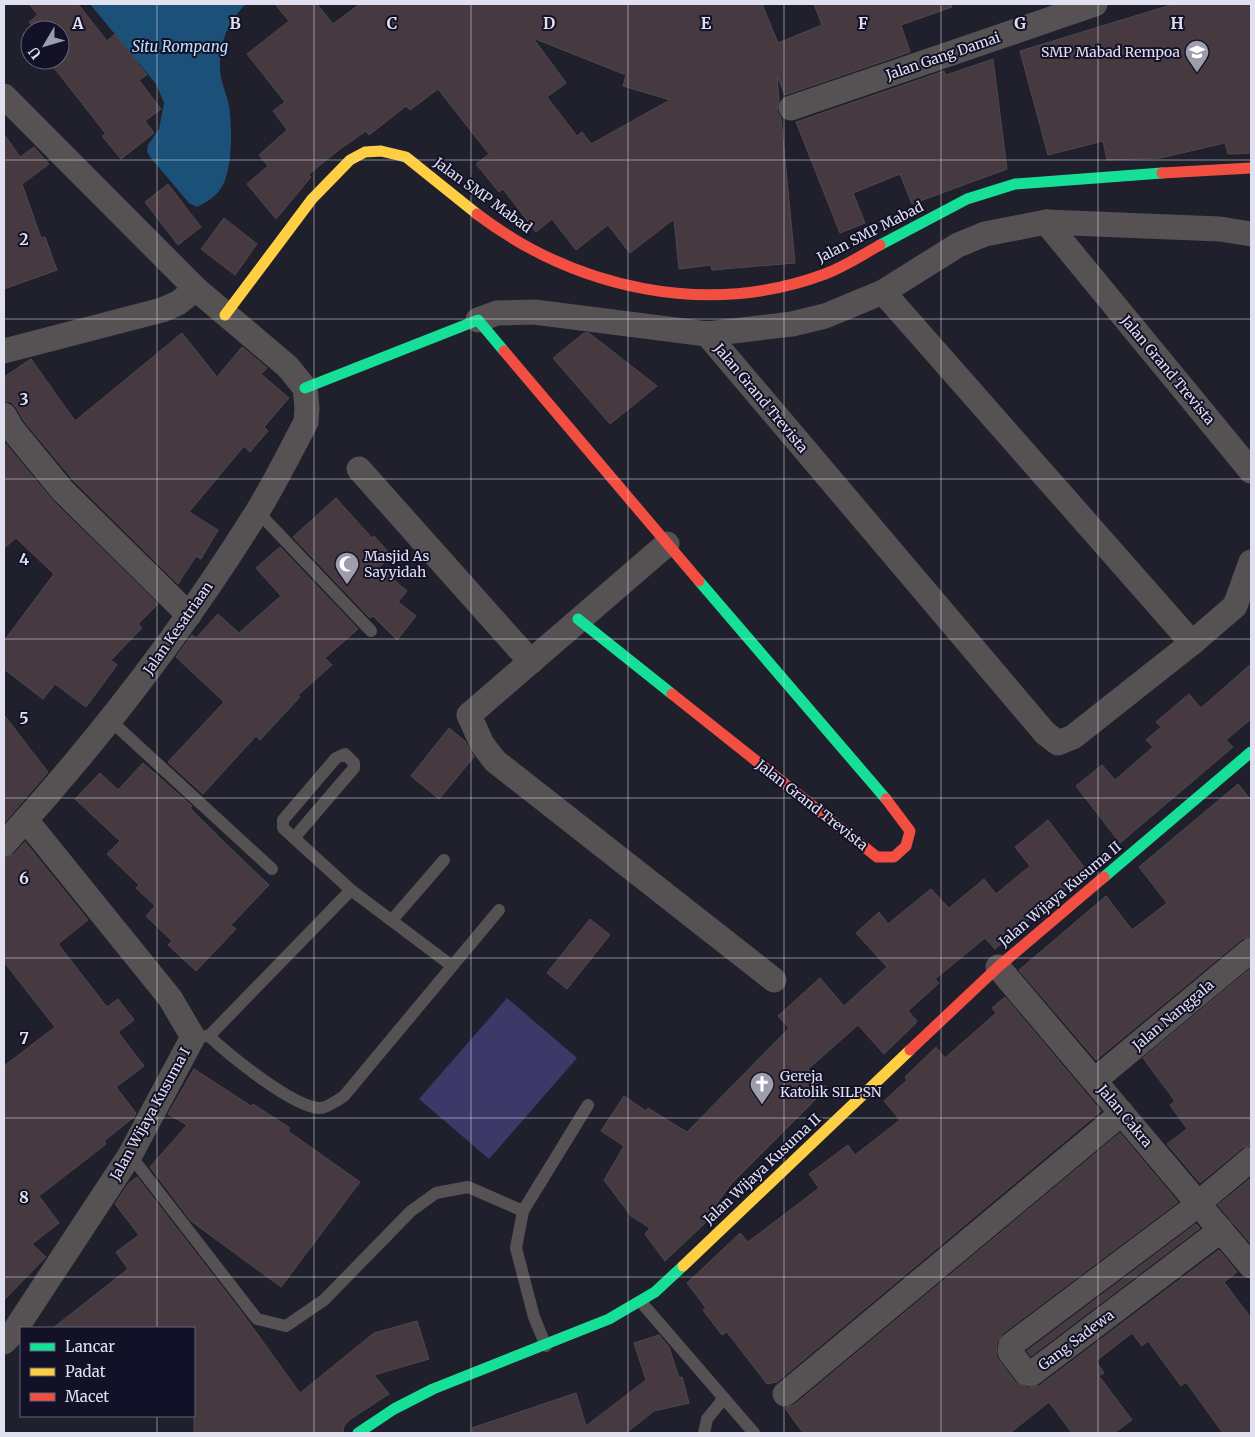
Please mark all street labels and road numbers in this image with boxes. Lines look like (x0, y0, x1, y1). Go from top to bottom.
street label: Jalan Gang Damai (883, 28, 1003, 84)
street label: Jalan SMP Mabad (430, 153, 536, 237)
street label: Jalan SMP Mabad (813, 197, 927, 267)
street label: Jalan Grand Trevista (1116, 311, 1219, 429)
street label: Jalan Grand Trevista (709, 339, 812, 457)
street label: Jalan Kesatriaan (139, 578, 217, 679)
street label: Jalan Grand Trevista (752, 755, 872, 855)
street label: Jalan Wijaya Kusuma II (994, 838, 1125, 951)
street label: Jalan Nanggala (1128, 975, 1218, 1055)
street label: Jalan Wijaya Kusuma I (105, 1044, 194, 1184)
street label: Jalan Cakra (1093, 1080, 1157, 1151)
street label: Jalan Wijaya Kusuma II (699, 1110, 825, 1229)
street label: Gang Sadewa (1035, 1305, 1118, 1374)

